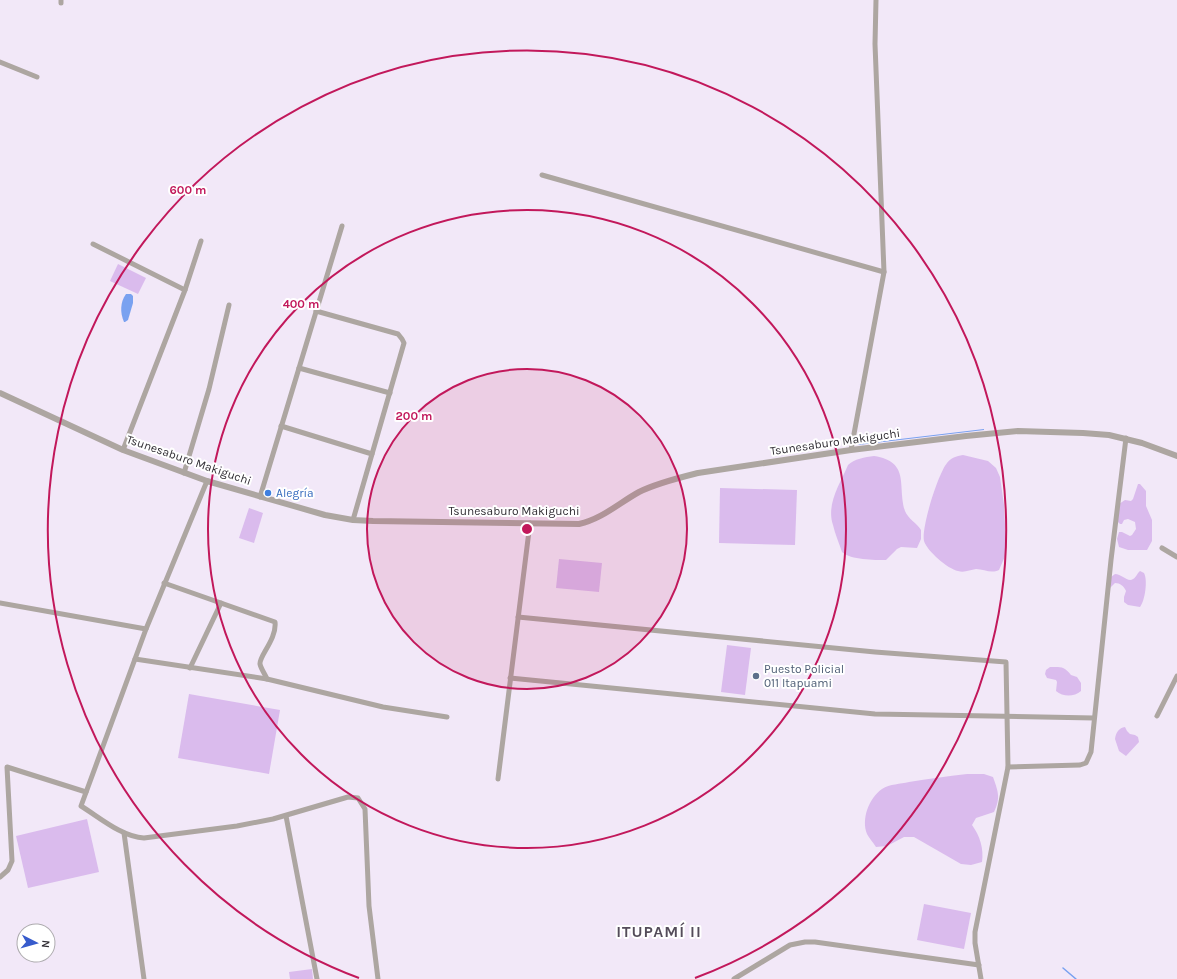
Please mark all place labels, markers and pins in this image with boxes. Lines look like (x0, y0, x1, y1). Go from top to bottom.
place label: Alegría (276, 486, 314, 500)
marker: Alegría (263, 488, 273, 498)
centre of rings (520, 522, 534, 536)
place label: Puesto Policial 011 Itapuami (764, 662, 844, 690)
marker: Puesto Policial 011 Itapuami (751, 671, 761, 681)

